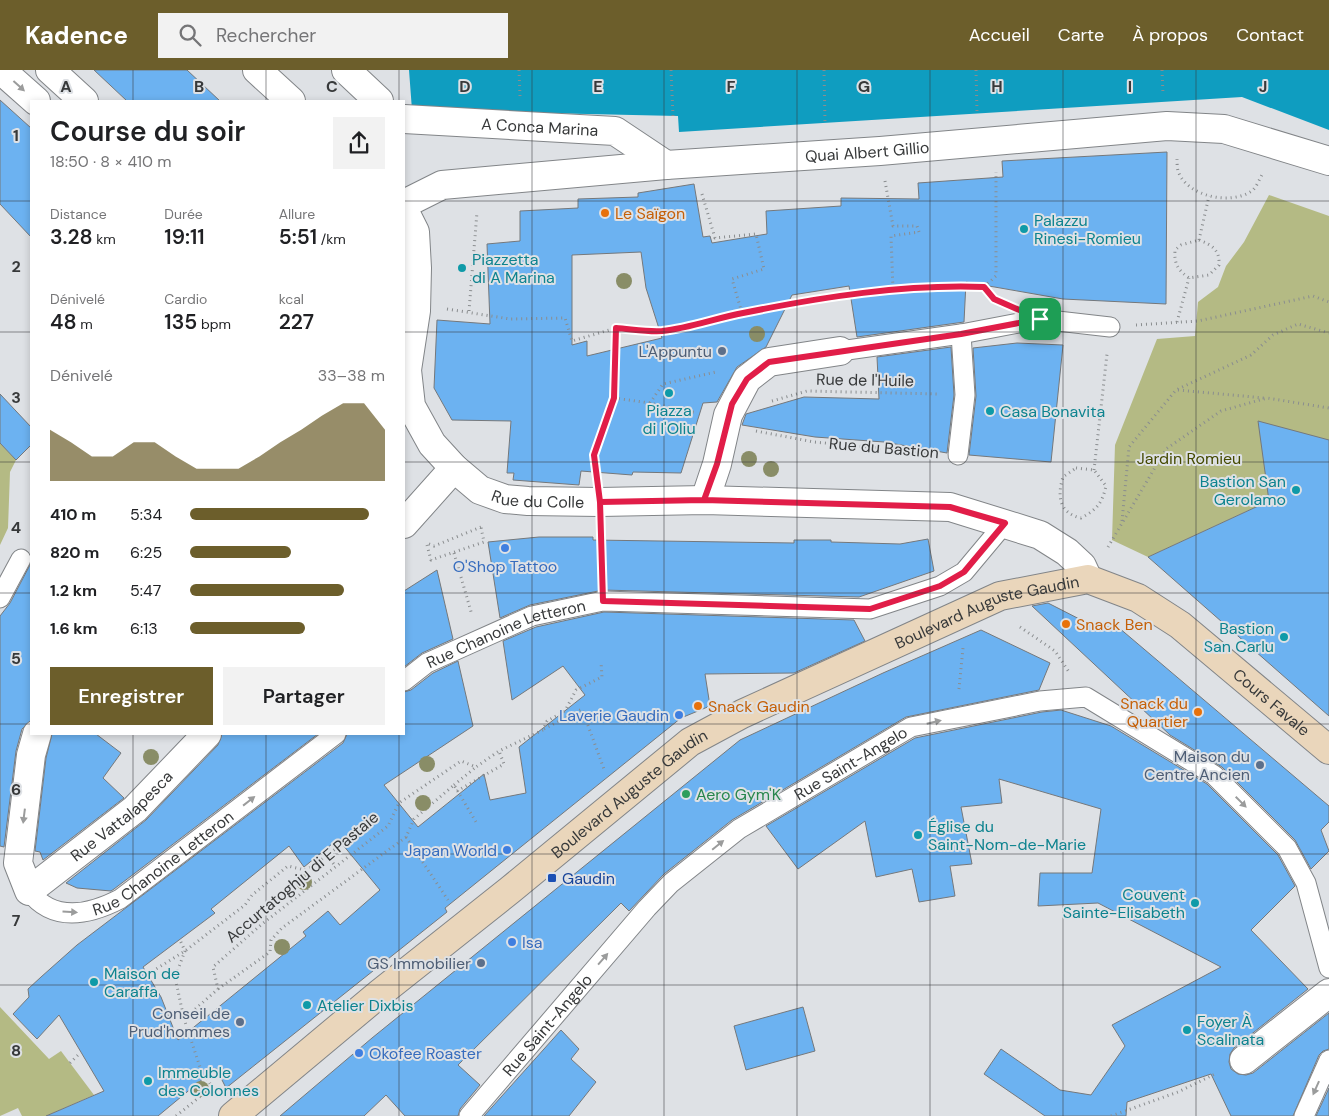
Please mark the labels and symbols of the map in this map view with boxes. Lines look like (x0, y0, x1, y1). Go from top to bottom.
text: A (60, 76, 72, 97)
text: B (194, 76, 204, 97)
text: C (326, 76, 338, 97)
text: D (459, 76, 471, 97)
text: E (593, 76, 603, 97)
text: F (727, 76, 736, 97)
text: G (858, 76, 870, 97)
text: H (991, 76, 1003, 97)
text: I (1128, 76, 1132, 97)
text: J (1259, 76, 1267, 97)
one-way arrow (12, 80, 25, 91)
street label: A Conca Marina (481, 113, 599, 141)
text: 1 (13, 125, 19, 146)
street label: Quai Albert Gillio (804, 136, 930, 166)
place label: Le Saïgon (615, 203, 685, 224)
marker: Le Saïgon (599, 207, 611, 219)
place label: Palazzu Rinesi-Romieu (1034, 210, 1141, 249)
marker: Palazzu Rinesi-Romieu (1018, 223, 1030, 235)
place label: Piazzetta di A Marina (472, 249, 555, 288)
text: 2 (11, 256, 21, 277)
marker: Piazzetta di A Marina (456, 262, 468, 274)
pin (1019, 298, 1061, 340)
place label: L'Appuntu (639, 341, 712, 362)
marker: L'Appuntu (716, 345, 728, 357)
street label: Rue de l'Huile (816, 369, 914, 391)
text: 3 (11, 387, 21, 408)
marker: Piazza di l'Oliu (663, 387, 675, 399)
place label: Piazza di l'Oliu (642, 400, 696, 439)
place label: Casa Bonavita (1000, 401, 1105, 422)
marker: Casa Bonavita (984, 405, 996, 417)
street label: Rue du Bastion (828, 433, 940, 463)
park label: Jardin Romieu (1137, 448, 1241, 469)
place label: Bastion San Gerolamo (1200, 471, 1286, 510)
marker: Bastion San Gerolamo (1290, 484, 1302, 496)
street label: Rue du Colle (489, 485, 584, 512)
text: 4 (11, 517, 21, 538)
marker: O'Shop Tattoo (499, 542, 511, 554)
place label: O'Shop Tattoo (453, 556, 557, 577)
street label: Boulevard Auguste Gaudin (891, 570, 1081, 653)
street label: Rue Chanoine Letteron (423, 594, 587, 673)
place label: Snack Ben (1076, 614, 1153, 635)
marker: Snack Ben (1060, 618, 1072, 630)
place label: Bastion San Carlu (1204, 618, 1274, 657)
marker: Bastion San Carlu (1278, 631, 1290, 643)
text: 5 (11, 648, 21, 669)
street label: Cours Favale (1229, 664, 1315, 740)
place label: Snack du Quartier (1120, 693, 1188, 732)
place label: Snack Gaudin (708, 696, 810, 717)
marker: Snack Gaudin (692, 700, 704, 712)
place label: Laverie Gaudin (559, 705, 669, 726)
marker: Snack du Quartier (1192, 706, 1204, 718)
marker: Laverie Gaudin (673, 709, 685, 721)
one-way arrow (927, 718, 942, 726)
street label: Rue Saint-Angelo (790, 721, 911, 805)
street label: Boulevard Auguste Gaudin (546, 724, 711, 863)
place label: Maison du Centre Ancien (1144, 746, 1250, 785)
marker: Maison du Centre Ancien (1254, 759, 1266, 771)
street label: Rue Vattalapesca (66, 766, 177, 866)
text: 6 (11, 779, 21, 800)
place label: Aero Gym'K (696, 784, 781, 805)
marker: Aero Gym'K (680, 788, 692, 800)
one-way arrow (243, 796, 256, 807)
one-way arrow (1235, 796, 1247, 808)
street label: Rue Chanoine Letteron (90, 806, 238, 920)
street label: Accurtatoghju di E Pastaie (221, 807, 383, 947)
one-way arrow (20, 808, 28, 824)
place label: Église du Saint-Nom-de-Marie (928, 816, 1086, 855)
marker: Église du Saint-Nom-de-Marie (912, 829, 924, 841)
place label: Japan World (404, 840, 497, 861)
one-way arrow (711, 840, 724, 851)
marker: Japan World (501, 844, 513, 856)
place label: Gaudin (562, 868, 615, 889)
marker: Gaudin (546, 872, 558, 884)
place label: Couvent Sainte-Elisabeth (1063, 884, 1185, 923)
marker: Couvent Sainte-Elisabeth (1189, 897, 1201, 909)
one-way arrow (63, 909, 79, 917)
text: 7 (12, 910, 21, 931)
place label: Isa (522, 932, 542, 953)
marker: Isa (506, 936, 518, 948)
place label: GS Immobilier (367, 953, 471, 974)
one-way arrow (597, 953, 609, 965)
marker: GS Immobilier (475, 957, 487, 969)
place label: Maison de Caraffa (104, 963, 180, 1002)
street label: Rue Saint-Angelo (497, 969, 597, 1080)
marker: Maison de Caraffa (88, 976, 100, 988)
place label: Atelier Dixbis (317, 995, 413, 1016)
marker: Atelier Dixbis (301, 999, 313, 1011)
place label: Conseil de Prud'hommes (129, 1003, 230, 1042)
place label: Foyer À Scalinata (1197, 1011, 1264, 1050)
marker: Conseil de Prud'hommes (234, 1016, 246, 1028)
marker: Foyer À Scalinata (1181, 1024, 1193, 1036)
text: 8 (11, 1040, 21, 1061)
place label: Okofee Roaster (369, 1043, 482, 1064)
marker: Okofee Roaster (353, 1047, 365, 1059)
place label: Immeuble des Colonnes (158, 1062, 259, 1101)
marker: Immeuble des Colonnes (142, 1075, 154, 1087)
one-way arrow (1312, 1081, 1320, 1095)

